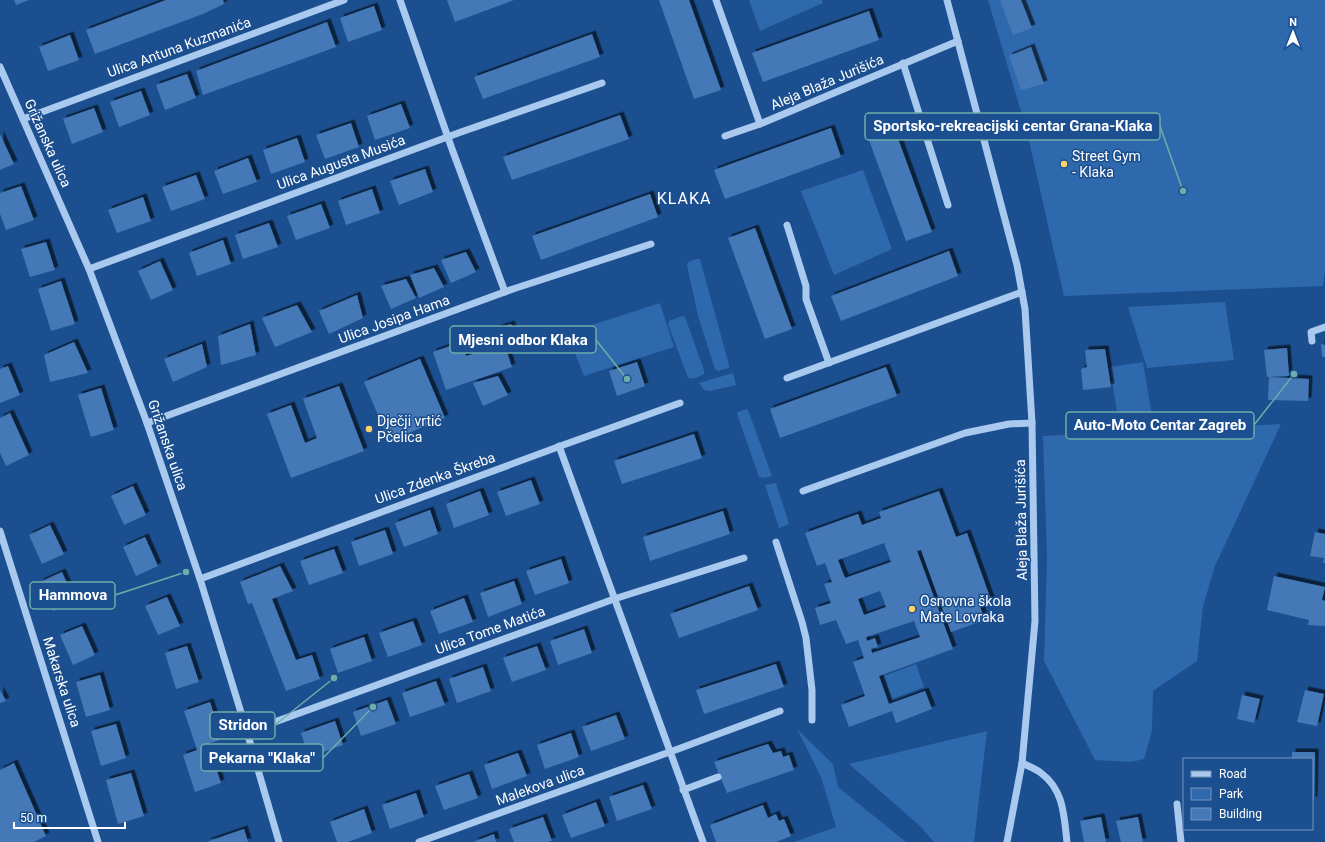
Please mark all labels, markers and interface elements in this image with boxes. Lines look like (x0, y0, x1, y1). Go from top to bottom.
north arrow (1273, 12, 1313, 52)
street label: Ulica Antuna Kuzmanića (105, 14, 253, 80)
text: N (1289, 16, 1297, 29)
street label: Aleja Blaža Jurišića (768, 51, 886, 113)
street label: Grižanska ulica (21, 96, 75, 190)
callout: Sportsko-rekreacijski centar Grana-Klaka (865, 113, 1160, 140)
text: Sportsko-rekreacijski centar Grana-Klaka (873, 117, 1153, 135)
street label: Ulica Augusta Musića (275, 131, 407, 193)
place label: Street Gym - Klaka (1072, 148, 1141, 180)
marker: Street Gym - Klaka (1059, 159, 1069, 169)
district label: KLAKA (657, 189, 711, 208)
street label: Ulica Josipa Hama (336, 291, 452, 347)
callout: Mjesni odbor Klaka (450, 326, 596, 353)
text: Mjesni odbor Klaka (458, 331, 588, 349)
street label: Grižanska ulica (145, 398, 191, 492)
callout: Auto-Moto Centar Zagreb (1066, 412, 1254, 439)
place label: Dječji vrtić Pčelica (377, 413, 442, 445)
text: Auto-Moto Centar Zagreb (1074, 416, 1246, 434)
marker: Dječji vrtić Pčelica (364, 424, 374, 434)
street label: Ulica Zdenka Škreba (372, 448, 497, 507)
street label: Aleja Blaža Jurišića (1012, 459, 1030, 581)
callout: Hammova (30, 582, 115, 609)
text: Hammova (39, 586, 107, 604)
place label: Osnovna škola Mate Lovraka (920, 593, 1011, 625)
street label: Ulica Tome Matića (433, 603, 547, 657)
marker: Osnovna škola Mate Lovraka (907, 604, 917, 614)
street label: Makarska ulica (40, 635, 84, 729)
callout: Stridon (210, 712, 275, 739)
text: Stridon (218, 716, 268, 734)
callout: Pekarna "Klaka" (201, 744, 323, 771)
text: Pekarna "Klaka" (209, 749, 315, 767)
legend (1183, 758, 1313, 830)
street label: Malekova ulica (494, 762, 586, 808)
text: Road (1219, 767, 1247, 781)
text: Park (1219, 787, 1244, 801)
scale bar (14, 804, 125, 830)
text: Building (1219, 807, 1262, 821)
text: 50 m (20, 811, 47, 825)

